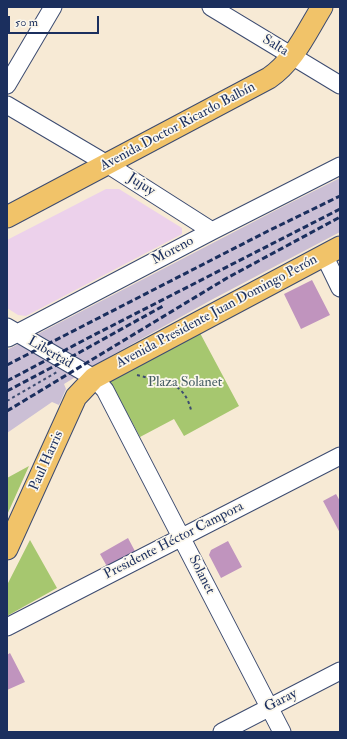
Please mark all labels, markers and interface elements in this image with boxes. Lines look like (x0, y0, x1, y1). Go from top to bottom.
scale bar (10, 8, 101, 34)
text: 50 m (15, 15, 38, 30)
street label: Salta (259, 32, 291, 60)
street label: Avenida Doctor Ricardo Balbín (98, 79, 258, 175)
street label: Jujuy (124, 170, 158, 200)
street label: Moreno (149, 233, 197, 269)
street label: Avenida Presidente Juan Domingo Perón (114, 252, 320, 372)
street label: Libertad (25, 333, 75, 373)
park label: Plaza Solanet (148, 375, 222, 391)
street label: Paul Harris (26, 429, 68, 493)
street label: Presidente Héctor Campora (101, 498, 247, 584)
street label: Solanet (184, 553, 218, 597)
street label: Garay (262, 686, 300, 716)

